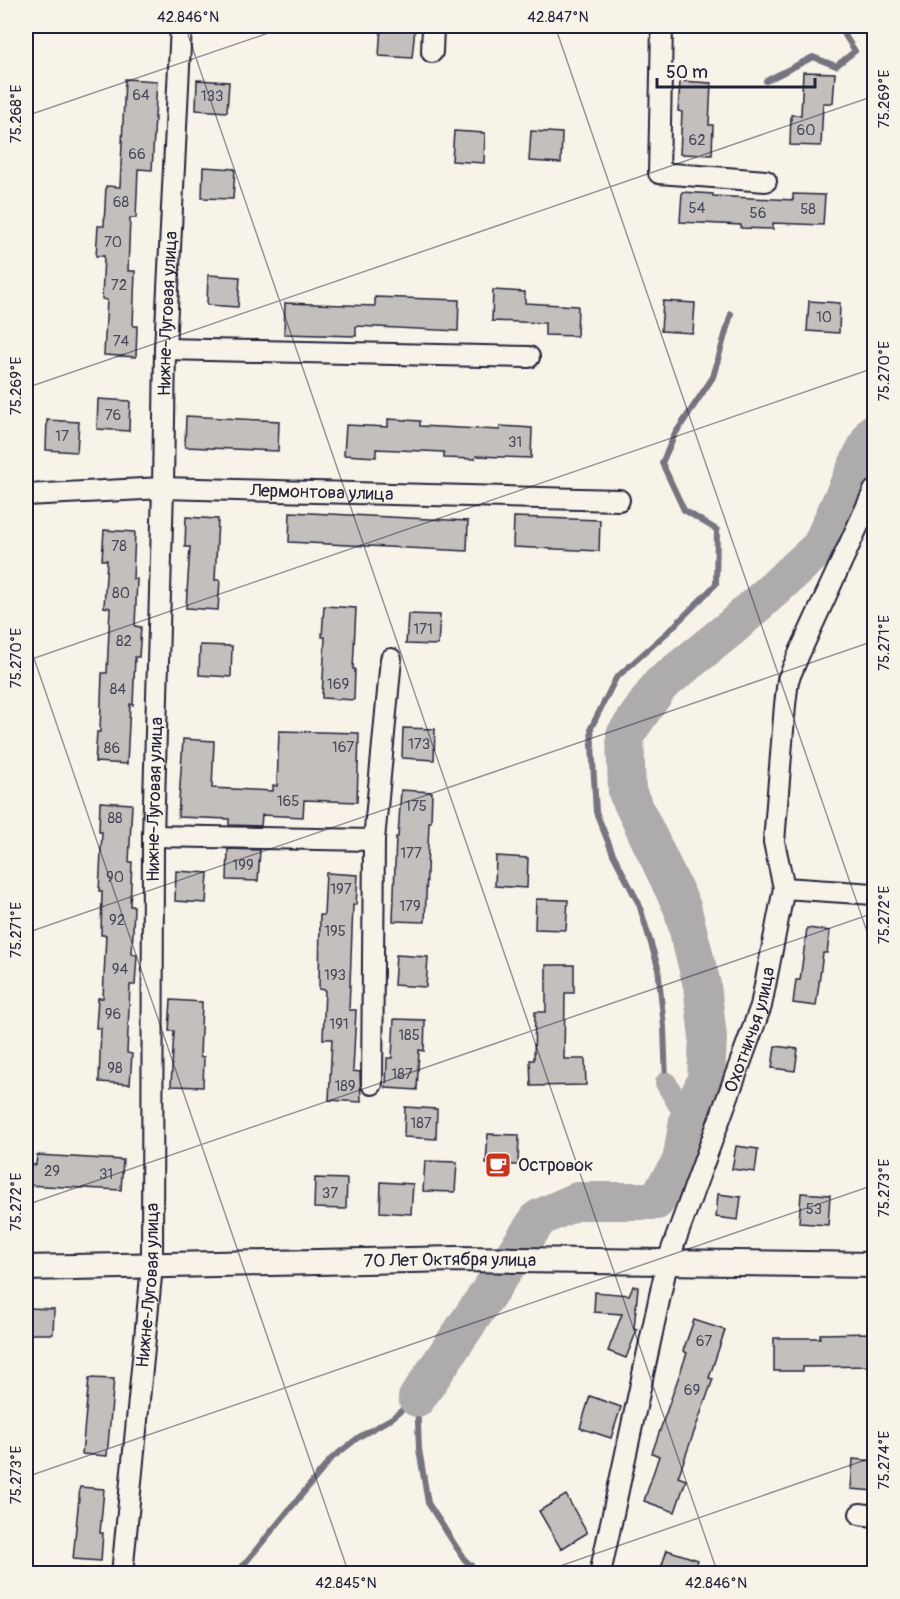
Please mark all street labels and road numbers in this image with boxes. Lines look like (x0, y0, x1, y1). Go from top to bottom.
street label: Нижне-Луговая улица (153, 231, 183, 396)
street label: Лермонтова улица (249, 479, 394, 506)
street label: Нижне-Луговая улица (142, 717, 168, 882)
street label: Охотничья улица (719, 965, 780, 1096)
street label: Нижне-Луговая улица (131, 1203, 164, 1369)
street label: 70 Лет Октября улица (363, 1248, 536, 1273)

